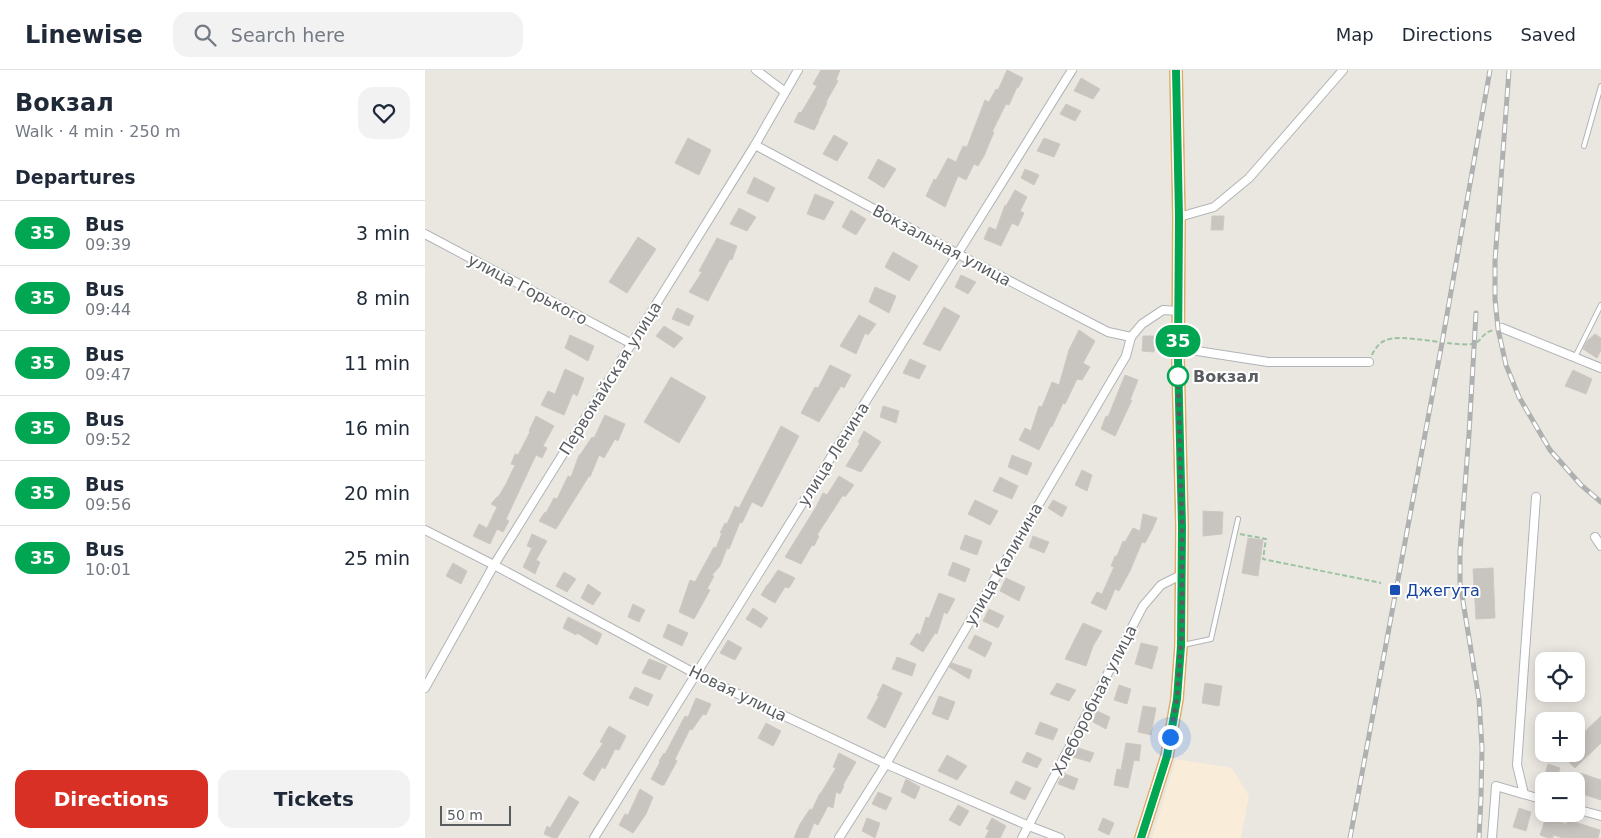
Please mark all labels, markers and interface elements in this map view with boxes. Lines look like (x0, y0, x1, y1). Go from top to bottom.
search box (173, 12, 523, 57)
text: Linewise (25, 21, 143, 49)
icon: search (191, 21, 219, 49)
text: Search here (231, 24, 345, 46)
text: Map (1336, 24, 1374, 45)
text: Directions (1402, 24, 1492, 45)
text: Saved (1520, 24, 1576, 45)
button: heart (358, 87, 410, 139)
text: Вокзал (15, 89, 114, 117)
text: Walk · 4 min · 250 m (15, 122, 180, 141)
text: Departures (15, 166, 136, 188)
street label: Вокзальная улица (869, 201, 1014, 290)
text: Bus (85, 213, 124, 235)
text: 35 (30, 222, 55, 243)
text: 3 min (356, 222, 410, 244)
text: 09:39 (85, 235, 131, 254)
street label: улица Горького (465, 250, 591, 329)
text: Bus (85, 278, 124, 300)
text: 35 (30, 287, 55, 308)
text: 8 min (356, 287, 410, 309)
street label: Первомайская улица (555, 298, 665, 458)
text: 09:44 (85, 300, 131, 319)
line badge: 35 (1155, 325, 1201, 357)
text: 35 (1165, 330, 1191, 351)
text: Bus (85, 343, 124, 365)
text: 35 (30, 352, 55, 373)
text: 11 min (344, 352, 410, 374)
text: 09:47 (85, 365, 131, 384)
marker: Вокзал (1167, 365, 1189, 387)
place label: Вокзал (1193, 367, 1259, 386)
street label: улица Ленина (794, 399, 873, 510)
text: Bus (85, 408, 124, 430)
text: 35 (30, 417, 55, 438)
text: 16 min (344, 417, 410, 439)
text: 09:52 (85, 430, 131, 449)
text: Bus (85, 473, 124, 495)
text: 35 (30, 482, 55, 503)
text: 20 min (344, 482, 410, 504)
text: 09:56 (85, 495, 131, 514)
street label: улица Калинина (961, 499, 1046, 629)
text: Bus (85, 538, 124, 560)
text: 35 (30, 547, 55, 568)
text: 25 min (344, 547, 410, 569)
text: 10:01 (85, 560, 131, 579)
place label: Джегута (1406, 581, 1480, 600)
marker: Джегута (1388, 583, 1402, 597)
street label: Хлеборобная улица (1048, 622, 1141, 779)
map controls (1535, 652, 1585, 822)
button: locate (1535, 652, 1585, 702)
street label: Новая улица (686, 662, 790, 725)
button: + (1535, 712, 1585, 762)
your location (1158, 725, 1183, 750)
button: Directions (15, 770, 208, 828)
button: Tickets (218, 770, 410, 828)
button: − (1535, 772, 1585, 822)
scale bar (440, 803, 511, 826)
text: 50 m (447, 807, 483, 823)

